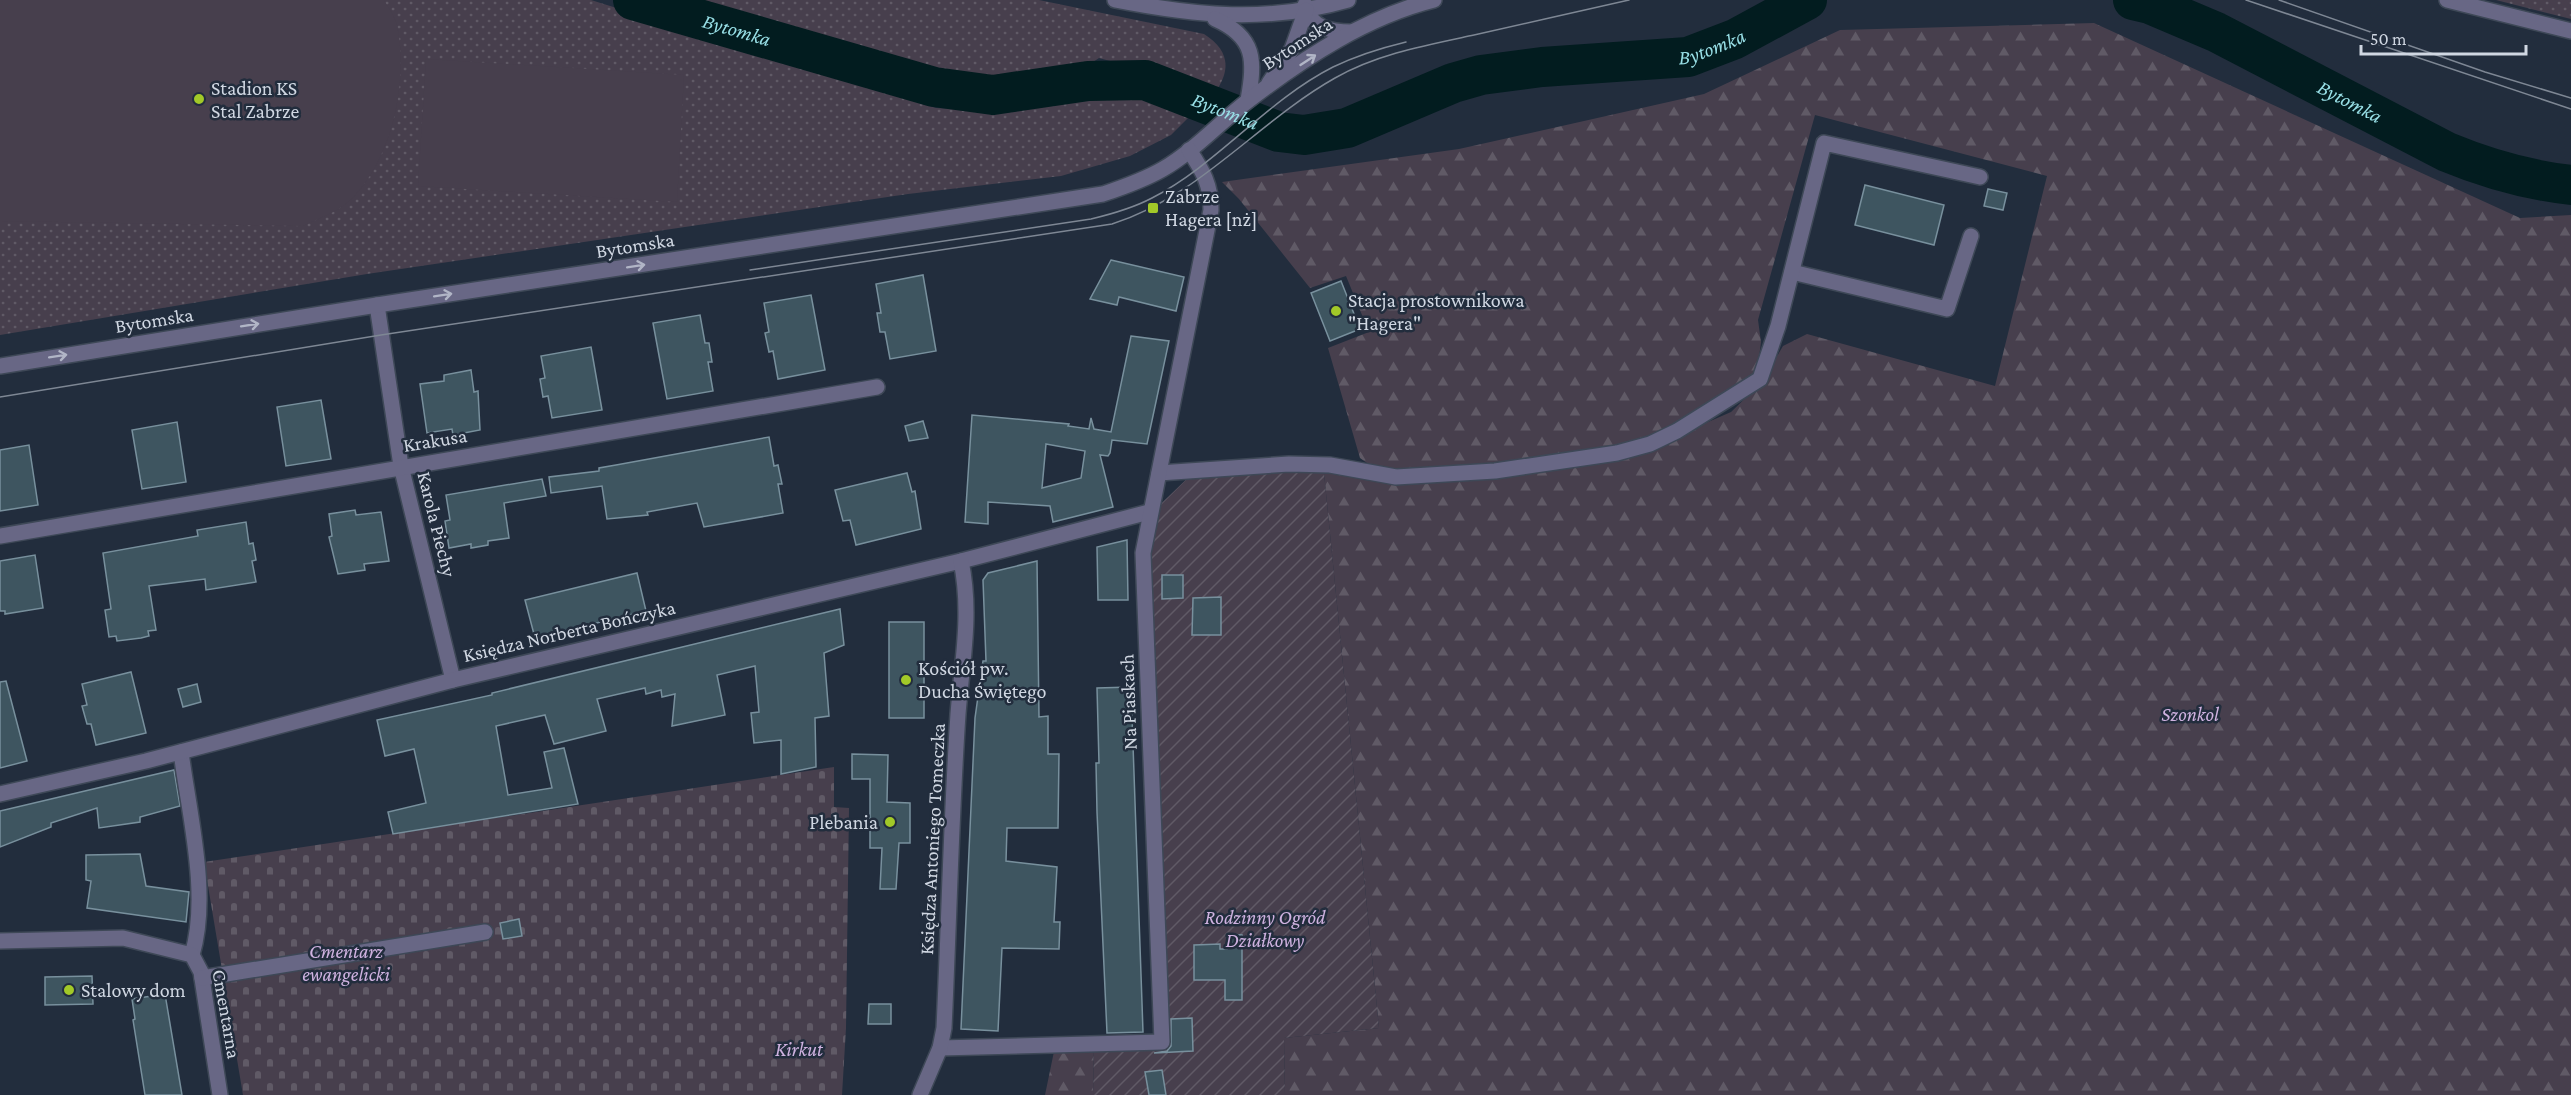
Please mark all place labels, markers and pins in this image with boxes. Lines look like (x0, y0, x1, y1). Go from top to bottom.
place label: Stadion KS Stal Zabrze (211, 77, 300, 122)
marker: Stadion KS Stal Zabrze (192, 92, 206, 106)
place label: Zabrze Hagera [nż] (1165, 185, 1257, 231)
marker: Zabrze Hagera [nż] (1146, 201, 1160, 215)
place label: Stacja prostownikowa "Hagera" (1348, 289, 1525, 335)
marker: Stacja prostownikowa "Hagera" (1329, 304, 1343, 318)
place label: Kościół pw. Ducha Świętego (918, 657, 1047, 703)
marker: Kościół pw. Ducha Świętego (899, 673, 913, 687)
place label: Plebania (809, 811, 878, 833)
marker: Plebania (883, 815, 897, 829)
place label: Stalowy dom (81, 979, 186, 1002)
marker: Stalowy dom (62, 983, 76, 997)

